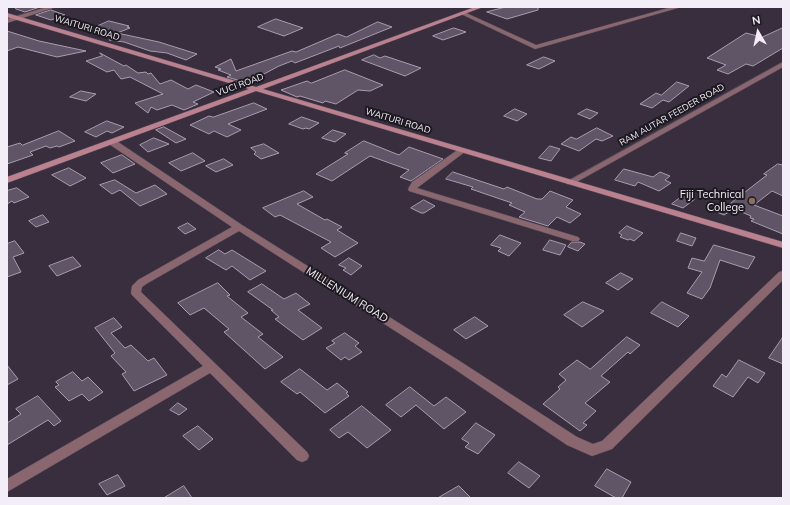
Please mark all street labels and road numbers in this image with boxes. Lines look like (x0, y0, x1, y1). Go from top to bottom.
street label: WAITURI ROAD (53, 13, 121, 43)
street label: VUCI ROAD (215, 71, 265, 99)
street label: RAM AUTAR FEEDER ROAD (618, 82, 726, 148)
street label: WAITURI ROAD (364, 106, 432, 136)
street label: MILLENIUM ROAD (303, 264, 391, 326)

